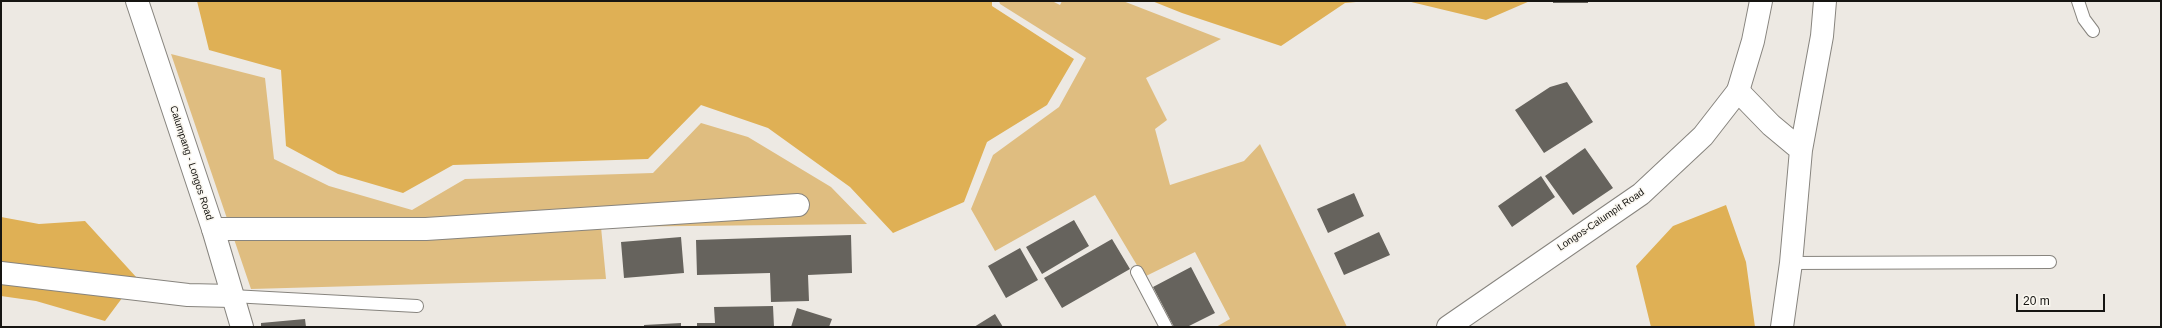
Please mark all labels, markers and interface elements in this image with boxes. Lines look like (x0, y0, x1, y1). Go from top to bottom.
street label: Calumpang - Longos Road (167, 104, 215, 222)
street label: Longos-Calumpit Road (1555, 186, 1647, 254)
scale bar (2018, 286, 2107, 312)
text: 20 m (2023, 294, 2050, 308)

